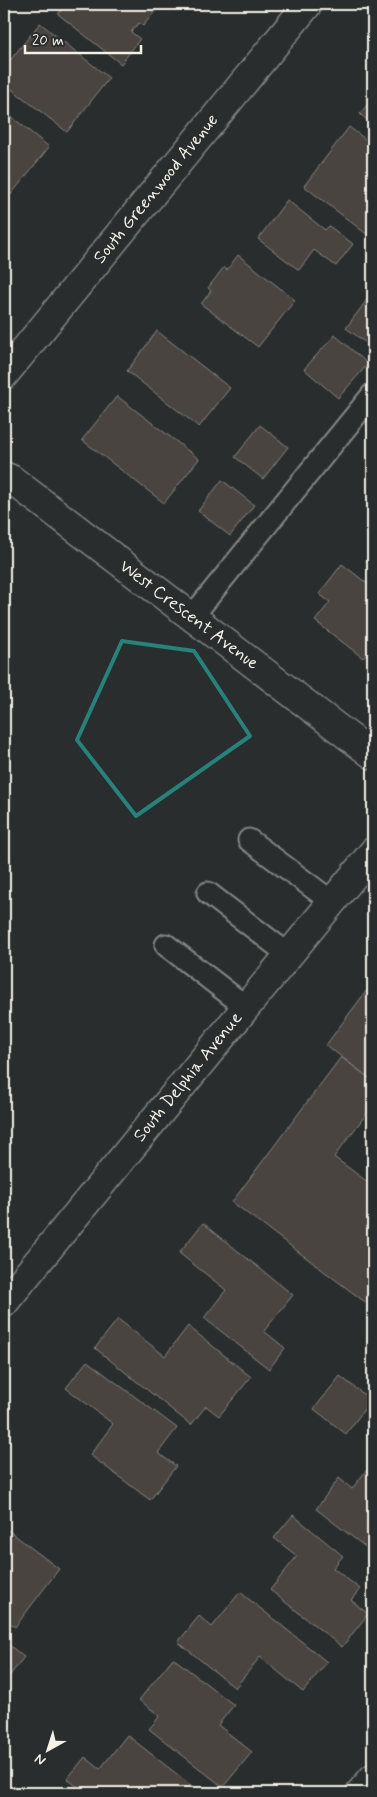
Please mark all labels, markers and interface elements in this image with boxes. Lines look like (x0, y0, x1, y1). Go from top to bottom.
scale bar (25, 22, 141, 54)
text: 20 m (32, 31, 64, 51)
street label: South Greenwood Avenue (88, 109, 224, 269)
street label: West Crescent Avenue (114, 555, 264, 675)
street label: South Delphia Avenue (128, 1007, 248, 1147)
north arrow (22, 1724, 72, 1774)
text: N (31, 1749, 50, 1769)

